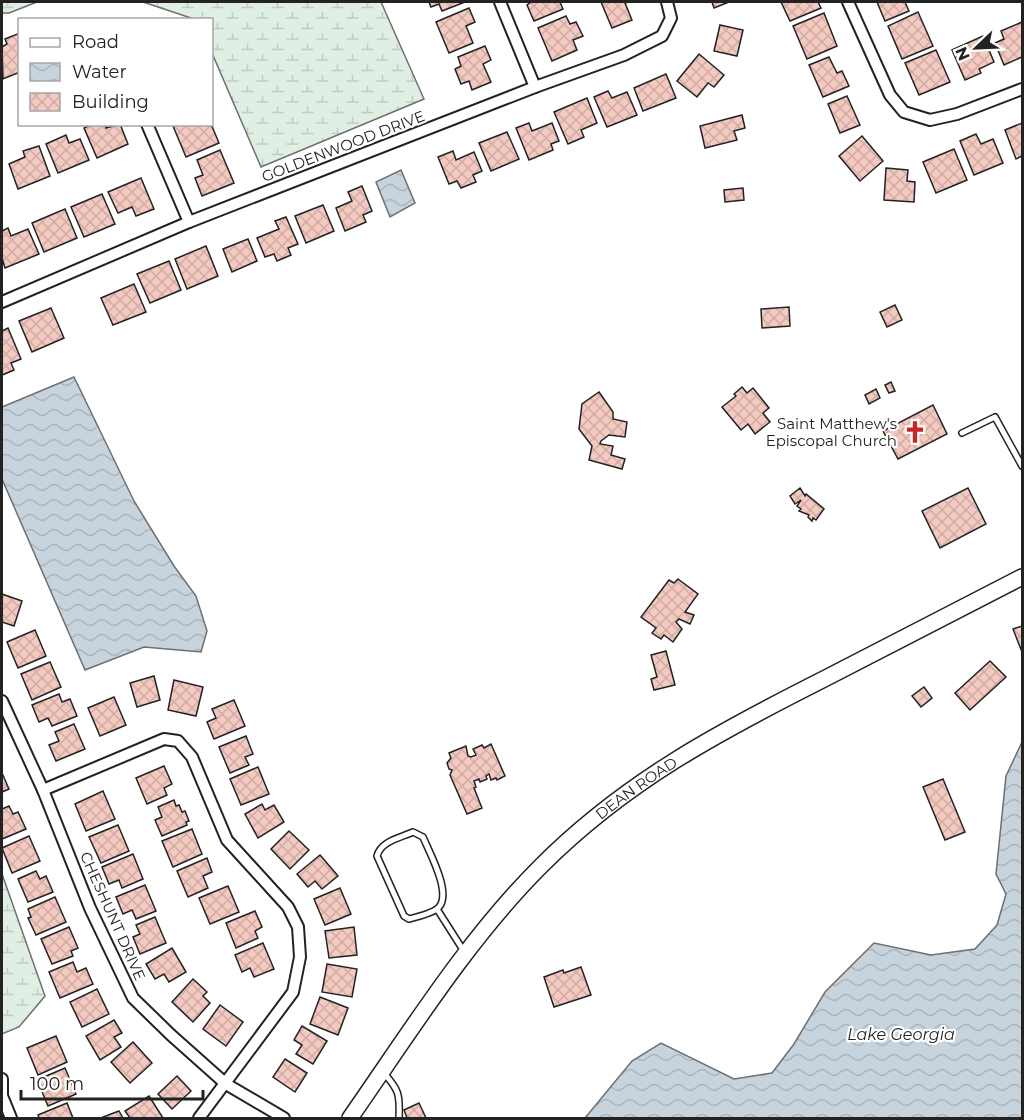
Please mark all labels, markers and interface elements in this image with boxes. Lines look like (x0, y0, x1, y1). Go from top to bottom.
legend (18, 18, 213, 126)
north arrow (946, 18, 1006, 78)
text: Road (72, 31, 119, 53)
text: N (951, 44, 974, 63)
text: Water (72, 61, 127, 83)
text: Building (72, 91, 149, 113)
street label: GOLDENWOOD DRIVE (259, 106, 427, 186)
place label: Saint Matthew's Episcopal Church (766, 414, 897, 450)
church icon: Saint Matthew's Episcopal Church (902, 419, 928, 445)
street label: DEAN ROAD (591, 752, 680, 823)
street label: CHESHUNT DRIVE (76, 849, 150, 983)
water label: Lake Georgia (847, 1025, 955, 1044)
scale bar (21, 1063, 202, 1101)
text: 100 m (30, 1073, 84, 1095)

